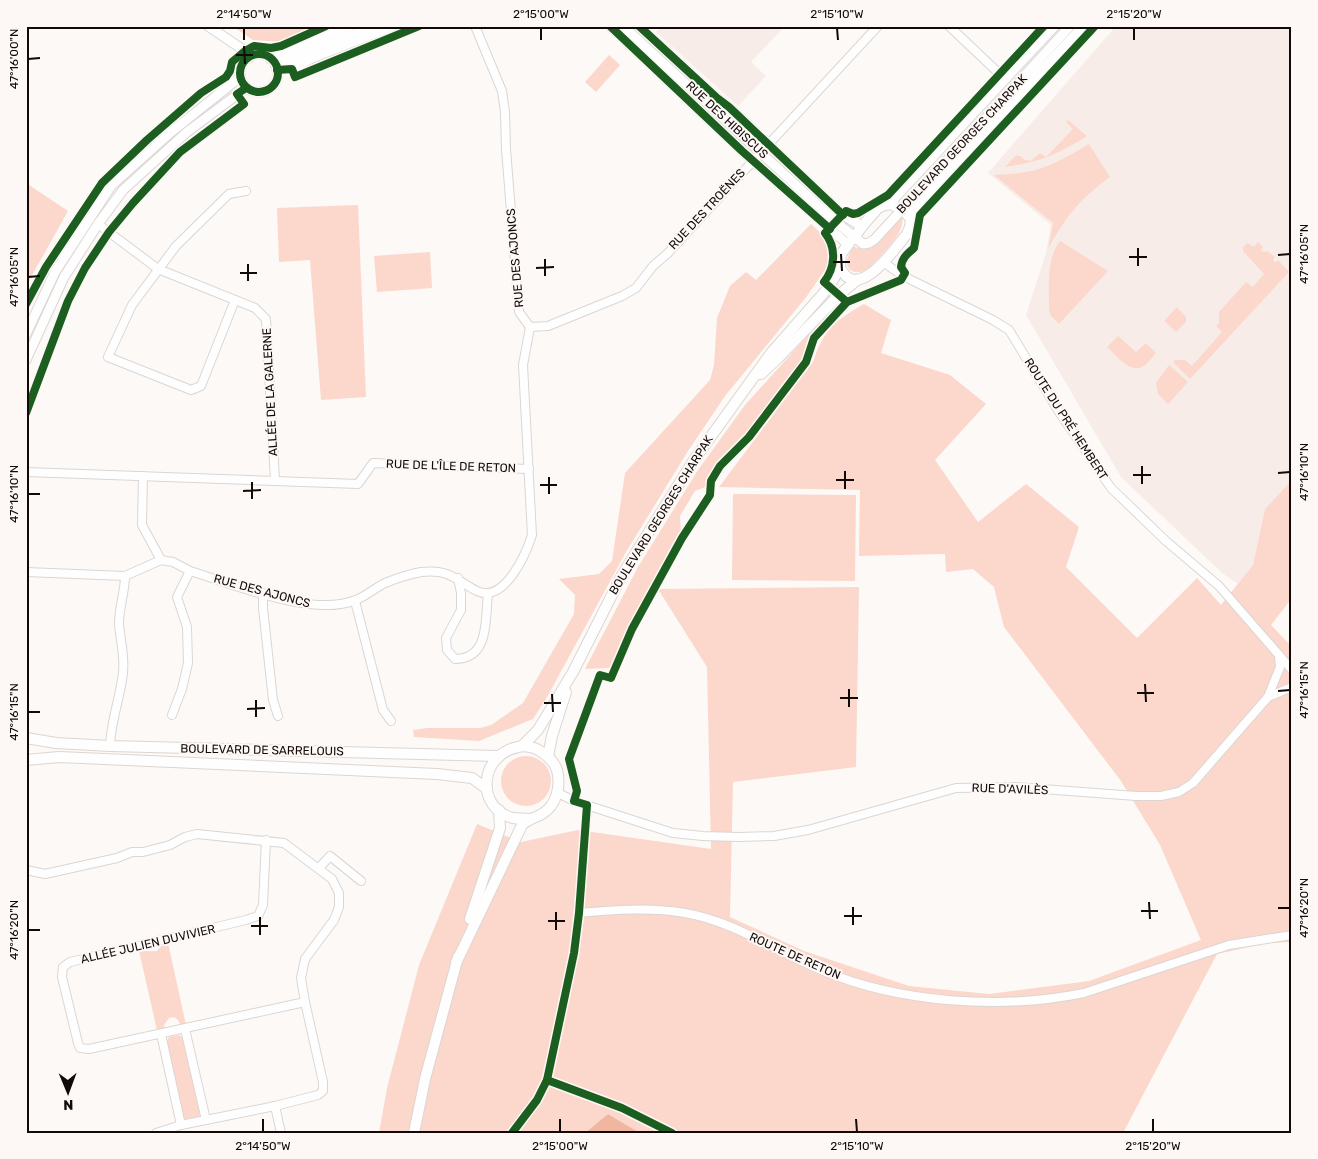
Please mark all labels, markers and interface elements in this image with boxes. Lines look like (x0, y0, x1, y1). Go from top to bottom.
text: 2°14'50"W (216, 7, 272, 21)
text: 2°15'00"W (513, 7, 569, 21)
text: 2°15'10"W (810, 7, 864, 21)
text: 2°15'20"W (1106, 7, 1162, 21)
text: 47°16'00"N (7, 29, 21, 89)
street label: BOULEVARD GEORGES CHARPAK (894, 71, 1031, 216)
street label: RUE DES HIBISCUS (683, 78, 771, 162)
street label: RUE DES TROËNES (666, 166, 748, 252)
street label: RUE DES AJONCS (504, 208, 526, 308)
text: 47°16'05"N (1297, 224, 1311, 284)
text: 47°16'05"N (7, 247, 21, 307)
street label: ALLÉE DE LA GALERNE (260, 327, 280, 457)
street label: ROUTE DU PRÉ HEMBERT (1021, 356, 1111, 483)
street label: BOULEVARD GEORGES CHARPAK (606, 432, 716, 597)
text: 47°16'10"N (1297, 443, 1311, 501)
street label: RUE DE L'ÎLE DE RETON (386, 457, 516, 475)
text: 47°16'10"N (7, 465, 21, 523)
street label: RUE DES AJONCS (212, 571, 312, 611)
text: 47°16'15"N (1297, 661, 1311, 719)
text: 47°16'15"N (7, 683, 21, 741)
street label: BOULEVARD DE SARRELOUIS (180, 742, 344, 758)
street label: RUE D'AVILÈS (971, 781, 1049, 797)
text: 47°16'20"N (1297, 878, 1311, 938)
text: 47°16'20"N (7, 900, 21, 960)
street label: ALLÉE JULIEN DUVIVIER (79, 922, 217, 966)
street label: ROUTE DE RETON (747, 930, 843, 982)
north arrow (42, 1066, 92, 1116)
text: N (63, 1096, 73, 1113)
text: 2°14'50"W (235, 1139, 291, 1153)
text: 2°15'00"W (532, 1139, 588, 1153)
text: 2°15'10"W (830, 1139, 884, 1153)
text: 2°15'20"W (1125, 1139, 1181, 1153)

